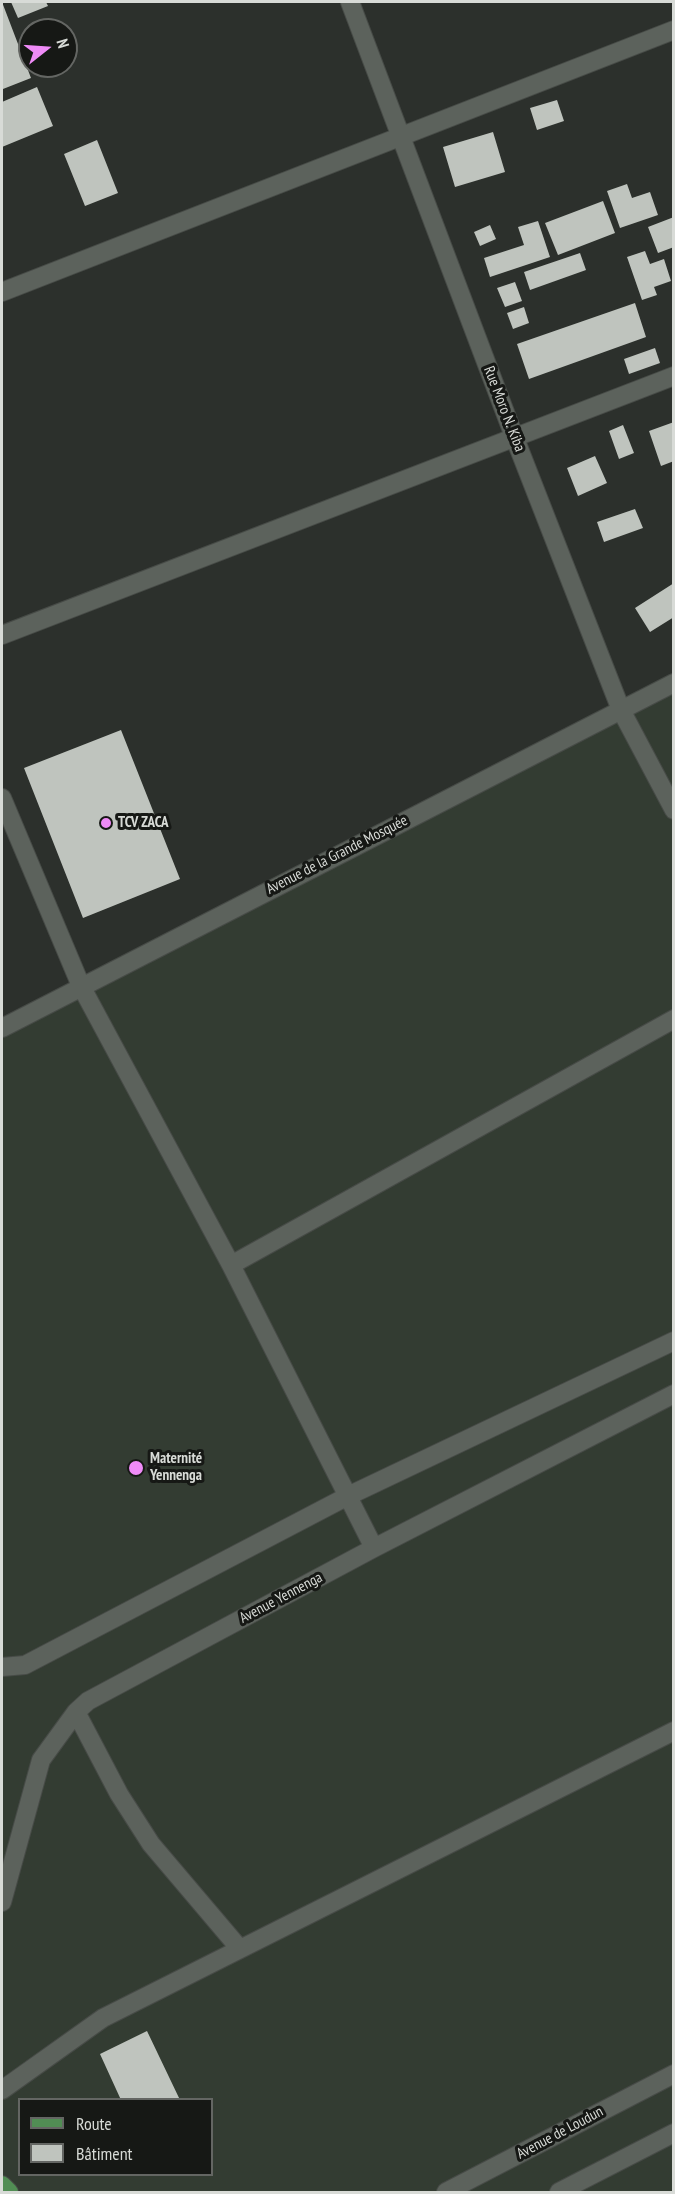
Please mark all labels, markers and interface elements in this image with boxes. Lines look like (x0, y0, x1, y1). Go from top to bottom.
north arrow (18, 18, 78, 78)
text: N (52, 36, 74, 50)
street label: Rue Moro N. Kiba (479, 364, 529, 454)
street label: Avenue de la Grande Mosquée (263, 812, 411, 898)
place label: TCV ZACA (118, 814, 169, 832)
marker: TCV ZACA (99, 816, 113, 830)
place label: Maternité Yennenga (150, 1450, 202, 1485)
marker: Maternité Yennenga (127, 1459, 145, 1477)
street label: Avenue Yennenga (236, 1569, 326, 1627)
legend (18, 2098, 213, 2176)
street label: Avenue de Loudun (514, 2103, 606, 2163)
text: Route (76, 2112, 112, 2135)
text: Bâtiment (76, 2142, 133, 2165)

